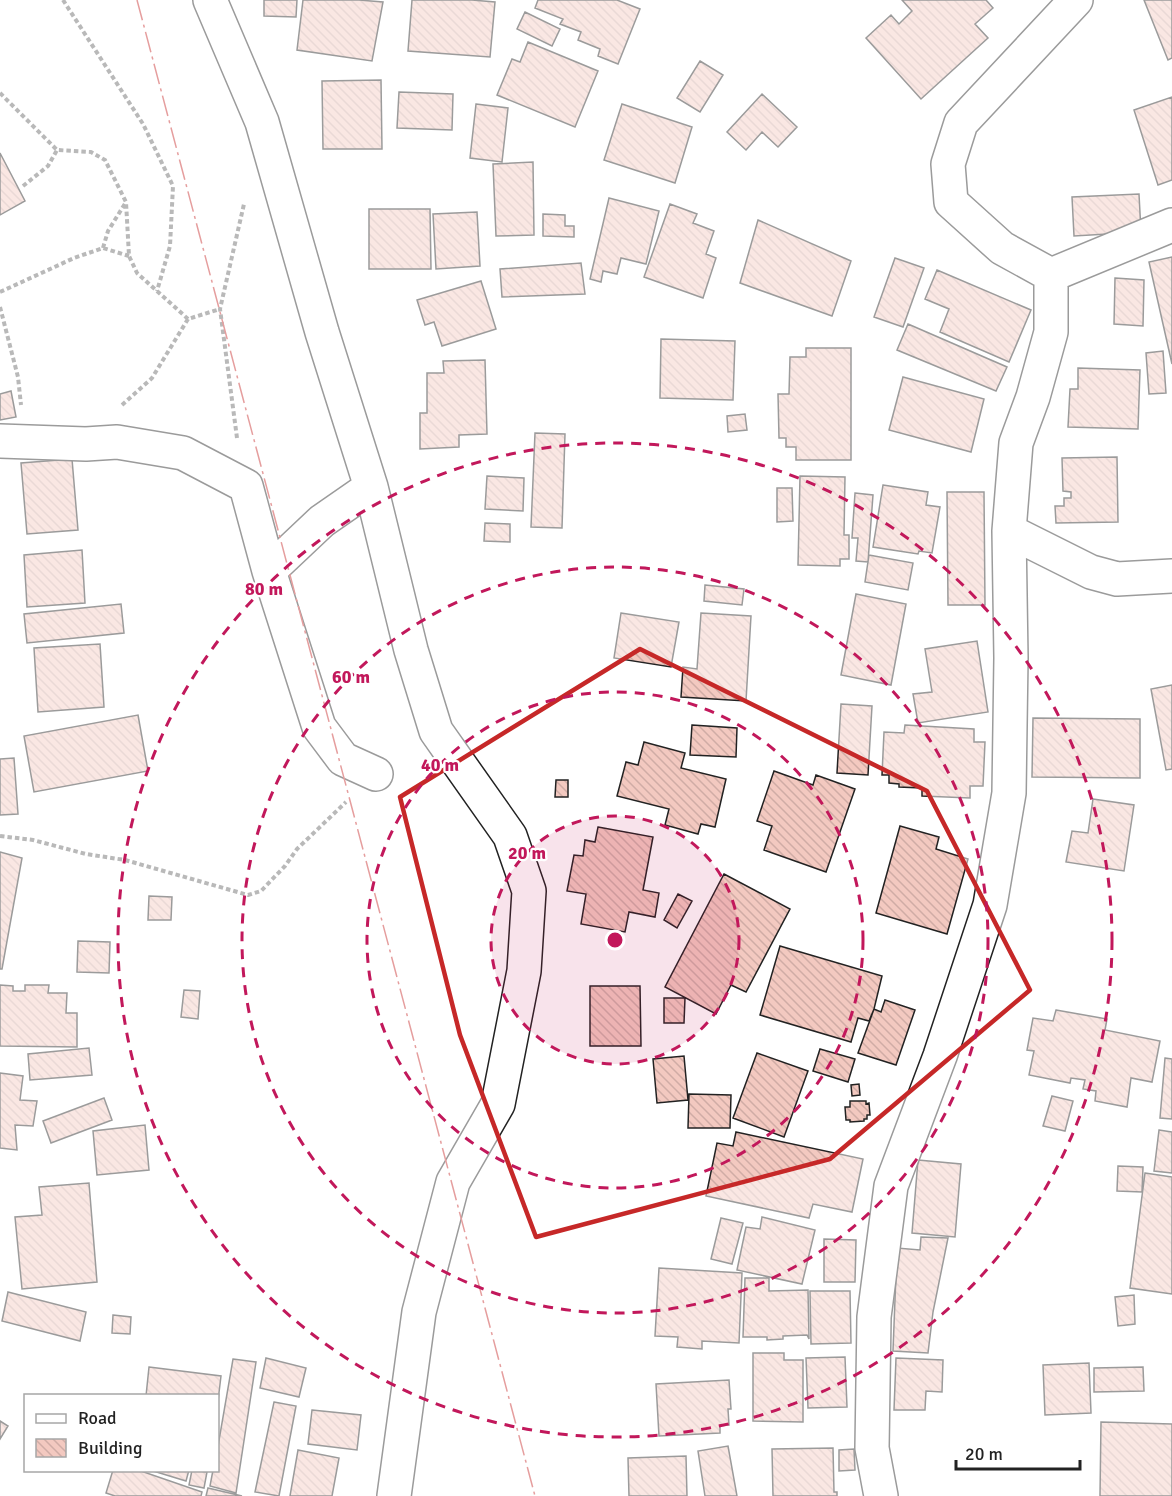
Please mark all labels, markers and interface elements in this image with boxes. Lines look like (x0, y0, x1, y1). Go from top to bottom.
text: 80 m (245, 578, 283, 600)
text: 60 m (332, 666, 370, 688)
text: 40 m (421, 754, 459, 776)
text: 20 m (508, 842, 546, 864)
centre of rings (605, 930, 625, 950)
legend (24, 1394, 219, 1472)
text: Road (78, 1407, 117, 1429)
scale bar (956, 1433, 1080, 1471)
text: Building (78, 1437, 142, 1459)
text: 20 m (965, 1443, 1003, 1465)

